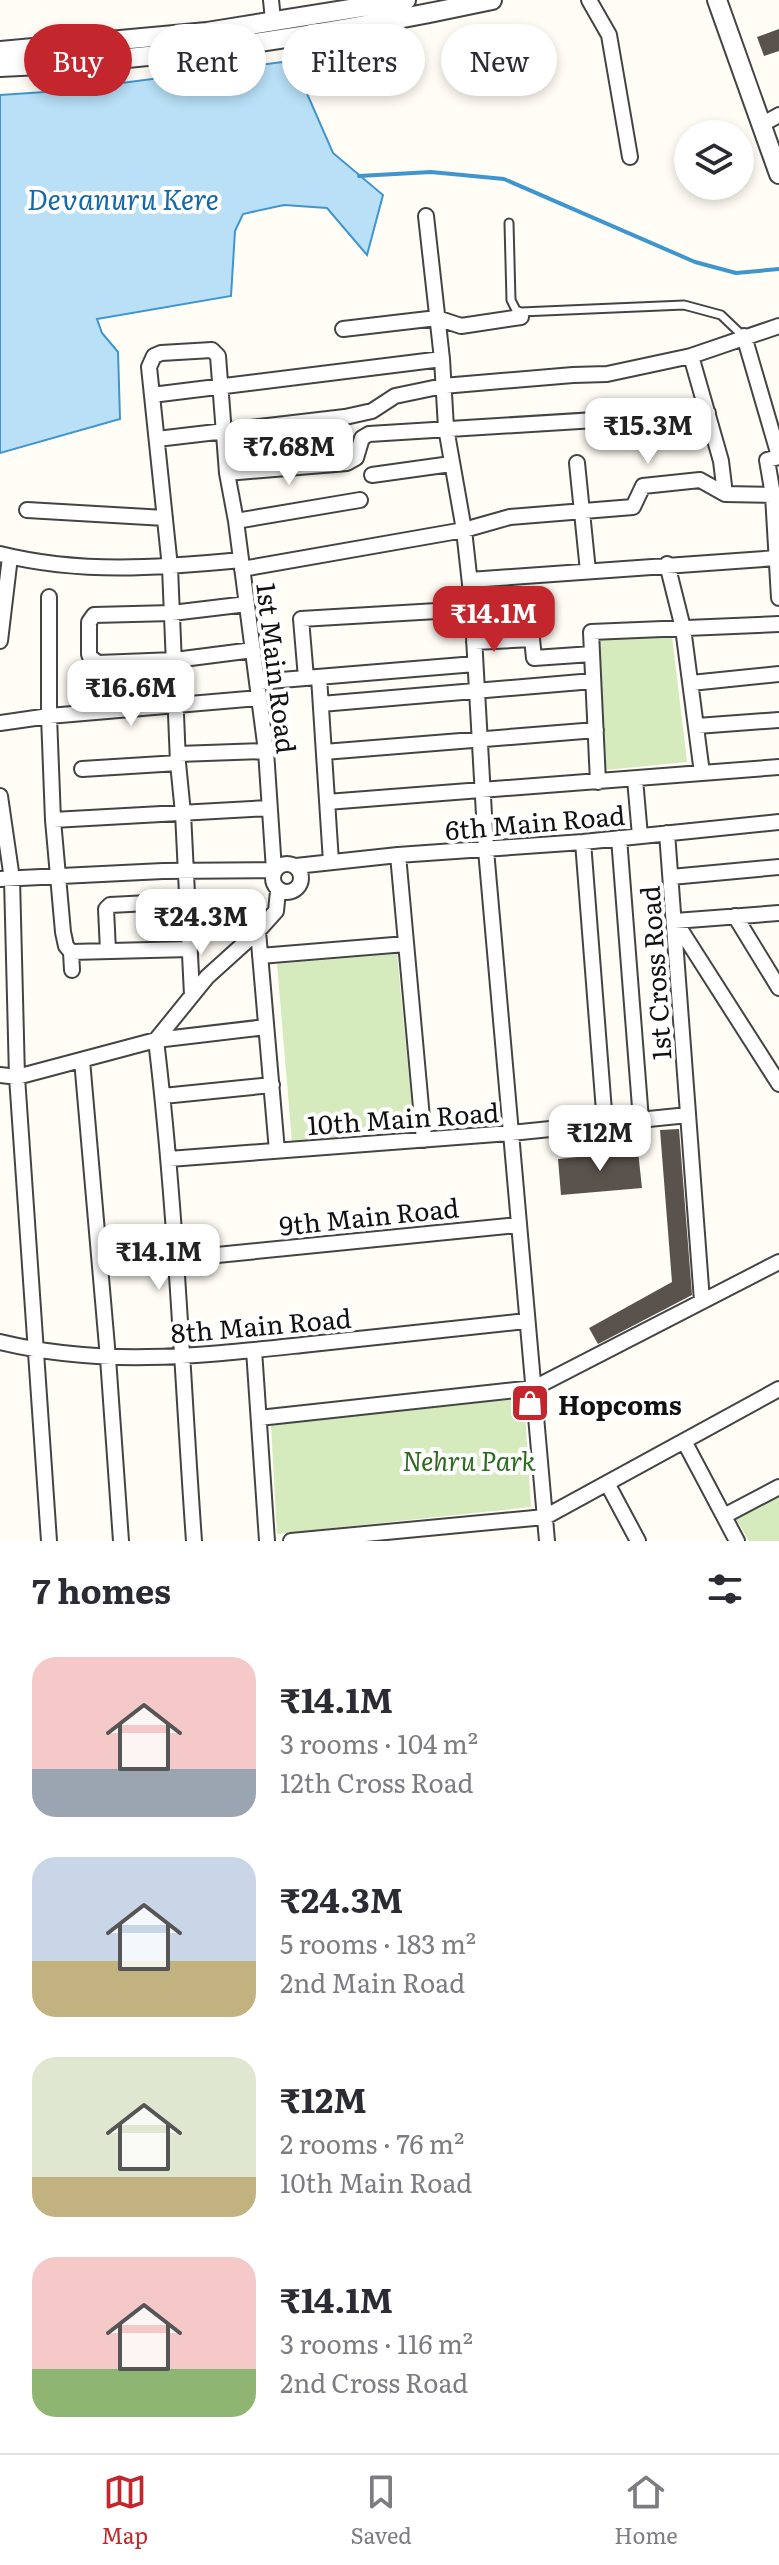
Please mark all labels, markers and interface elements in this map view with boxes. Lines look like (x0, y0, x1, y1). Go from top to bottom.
chip: Buy (24, 24, 132, 96)
chip: Rent (148, 24, 266, 96)
chip: Filters (282, 24, 425, 96)
chip: New (441, 24, 557, 96)
map controls (674, 120, 754, 200)
button: layers (674, 120, 754, 200)
water label: Devanuru Kere (27, 177, 219, 219)
pin: ₹15.3M (583, 398, 713, 466)
text: ₹15.3M (603, 404, 693, 443)
pin: ₹7.68M (224, 419, 354, 487)
text: ₹7.68M (243, 425, 335, 464)
street label: 1st Main Road (248, 581, 308, 756)
pin: ₹14.1M (429, 586, 559, 654)
text: ₹14.1M (451, 592, 537, 631)
pin: ₹16.6M (66, 660, 196, 728)
text: ₹16.6M (85, 666, 177, 705)
street label: 6th Main Road (443, 794, 627, 848)
street label: 1st Cross Road (628, 884, 680, 1061)
pin: ₹24.3M (136, 889, 266, 957)
text: ₹24.3M (154, 895, 248, 934)
street label: 10th Main Road (306, 1091, 500, 1143)
pin: ₹12M (553, 1105, 647, 1173)
text: ₹12M (567, 1111, 633, 1150)
street label: 9th Main Road (277, 1186, 461, 1244)
pin: ₹14.1M (94, 1224, 224, 1292)
text: ₹14.1M (116, 1230, 202, 1269)
street label: 8th Main Road (169, 1297, 353, 1351)
shop icon: Hopcoms (509, 1382, 551, 1424)
place label: Hopcoms (558, 1384, 682, 1423)
park label: Nehru Park (402, 1440, 537, 1479)
text: 7 homes (32, 1564, 171, 1614)
icon: filters (703, 1567, 747, 1611)
text: ₹14.1M (280, 1673, 393, 1723)
icon: home (96, 1689, 192, 1785)
text: 3 rooms · 104 m² (280, 1723, 478, 1762)
text: 12th Cross Road (280, 1762, 474, 1801)
text: ₹24.3M (280, 1873, 403, 1923)
icon: home (96, 1889, 192, 1985)
text: 5 rooms · 183 m² (280, 1923, 476, 1962)
text: 2nd Main Road (280, 1962, 465, 2001)
text: ₹12M (280, 2073, 367, 2123)
icon: home (96, 2089, 192, 2185)
text: 2 rooms · 76 m² (280, 2123, 464, 2162)
text: 10th Main Road (280, 2162, 472, 2201)
text: ₹14.1M (280, 2273, 393, 2323)
icon: home (96, 2289, 192, 2385)
text: 3 rooms · 116 m² (280, 2323, 473, 2362)
text: 2nd Cross Road (280, 2362, 468, 2401)
tab: Map (101, 2470, 148, 2551)
tab: Saved (351, 2470, 412, 2551)
tab: Home (614, 2470, 678, 2551)

